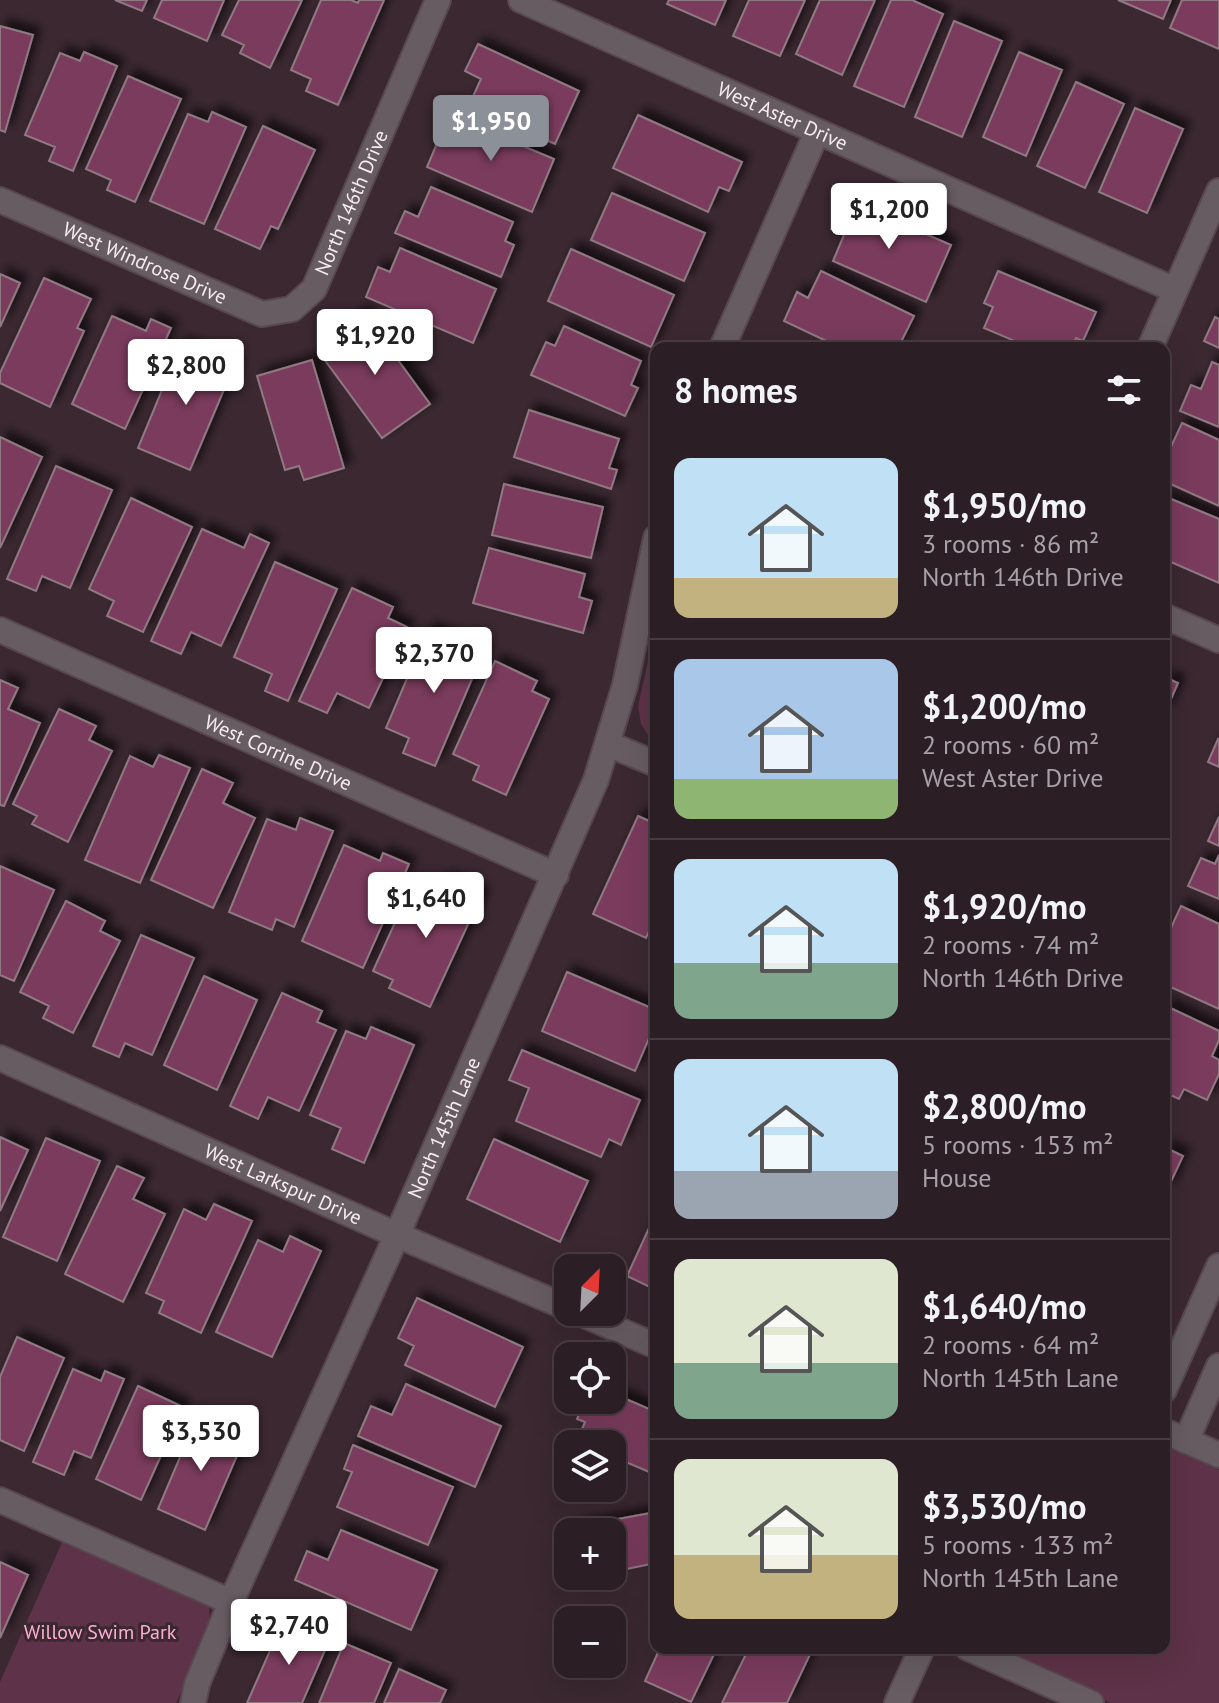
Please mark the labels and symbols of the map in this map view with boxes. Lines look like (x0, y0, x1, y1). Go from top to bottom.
street label: West Aster Drive (713, 76, 852, 156)
pin: $1,950 (426, 95, 556, 163)
street label: North 146th Drive (309, 126, 394, 279)
pin: $1,200 (824, 183, 954, 251)
street label: West Windrose Drive (59, 216, 231, 310)
pin: $1,920 (310, 309, 440, 377)
pin: $2,800 (121, 339, 251, 407)
pin: $2,370 (369, 627, 499, 695)
street label: West Corrine Drive (201, 709, 356, 796)
pin: $1,640 (361, 872, 491, 940)
street label: North 145th Lane (402, 1053, 486, 1202)
street label: West Larkspur Drive (200, 1138, 366, 1231)
north arrow (554, 1254, 626, 1326)
pin: $3,530 (136, 1405, 266, 1473)
pin: $2,740 (224, 1599, 354, 1667)
park label: Willow Swim Park (24, 1619, 177, 1645)

